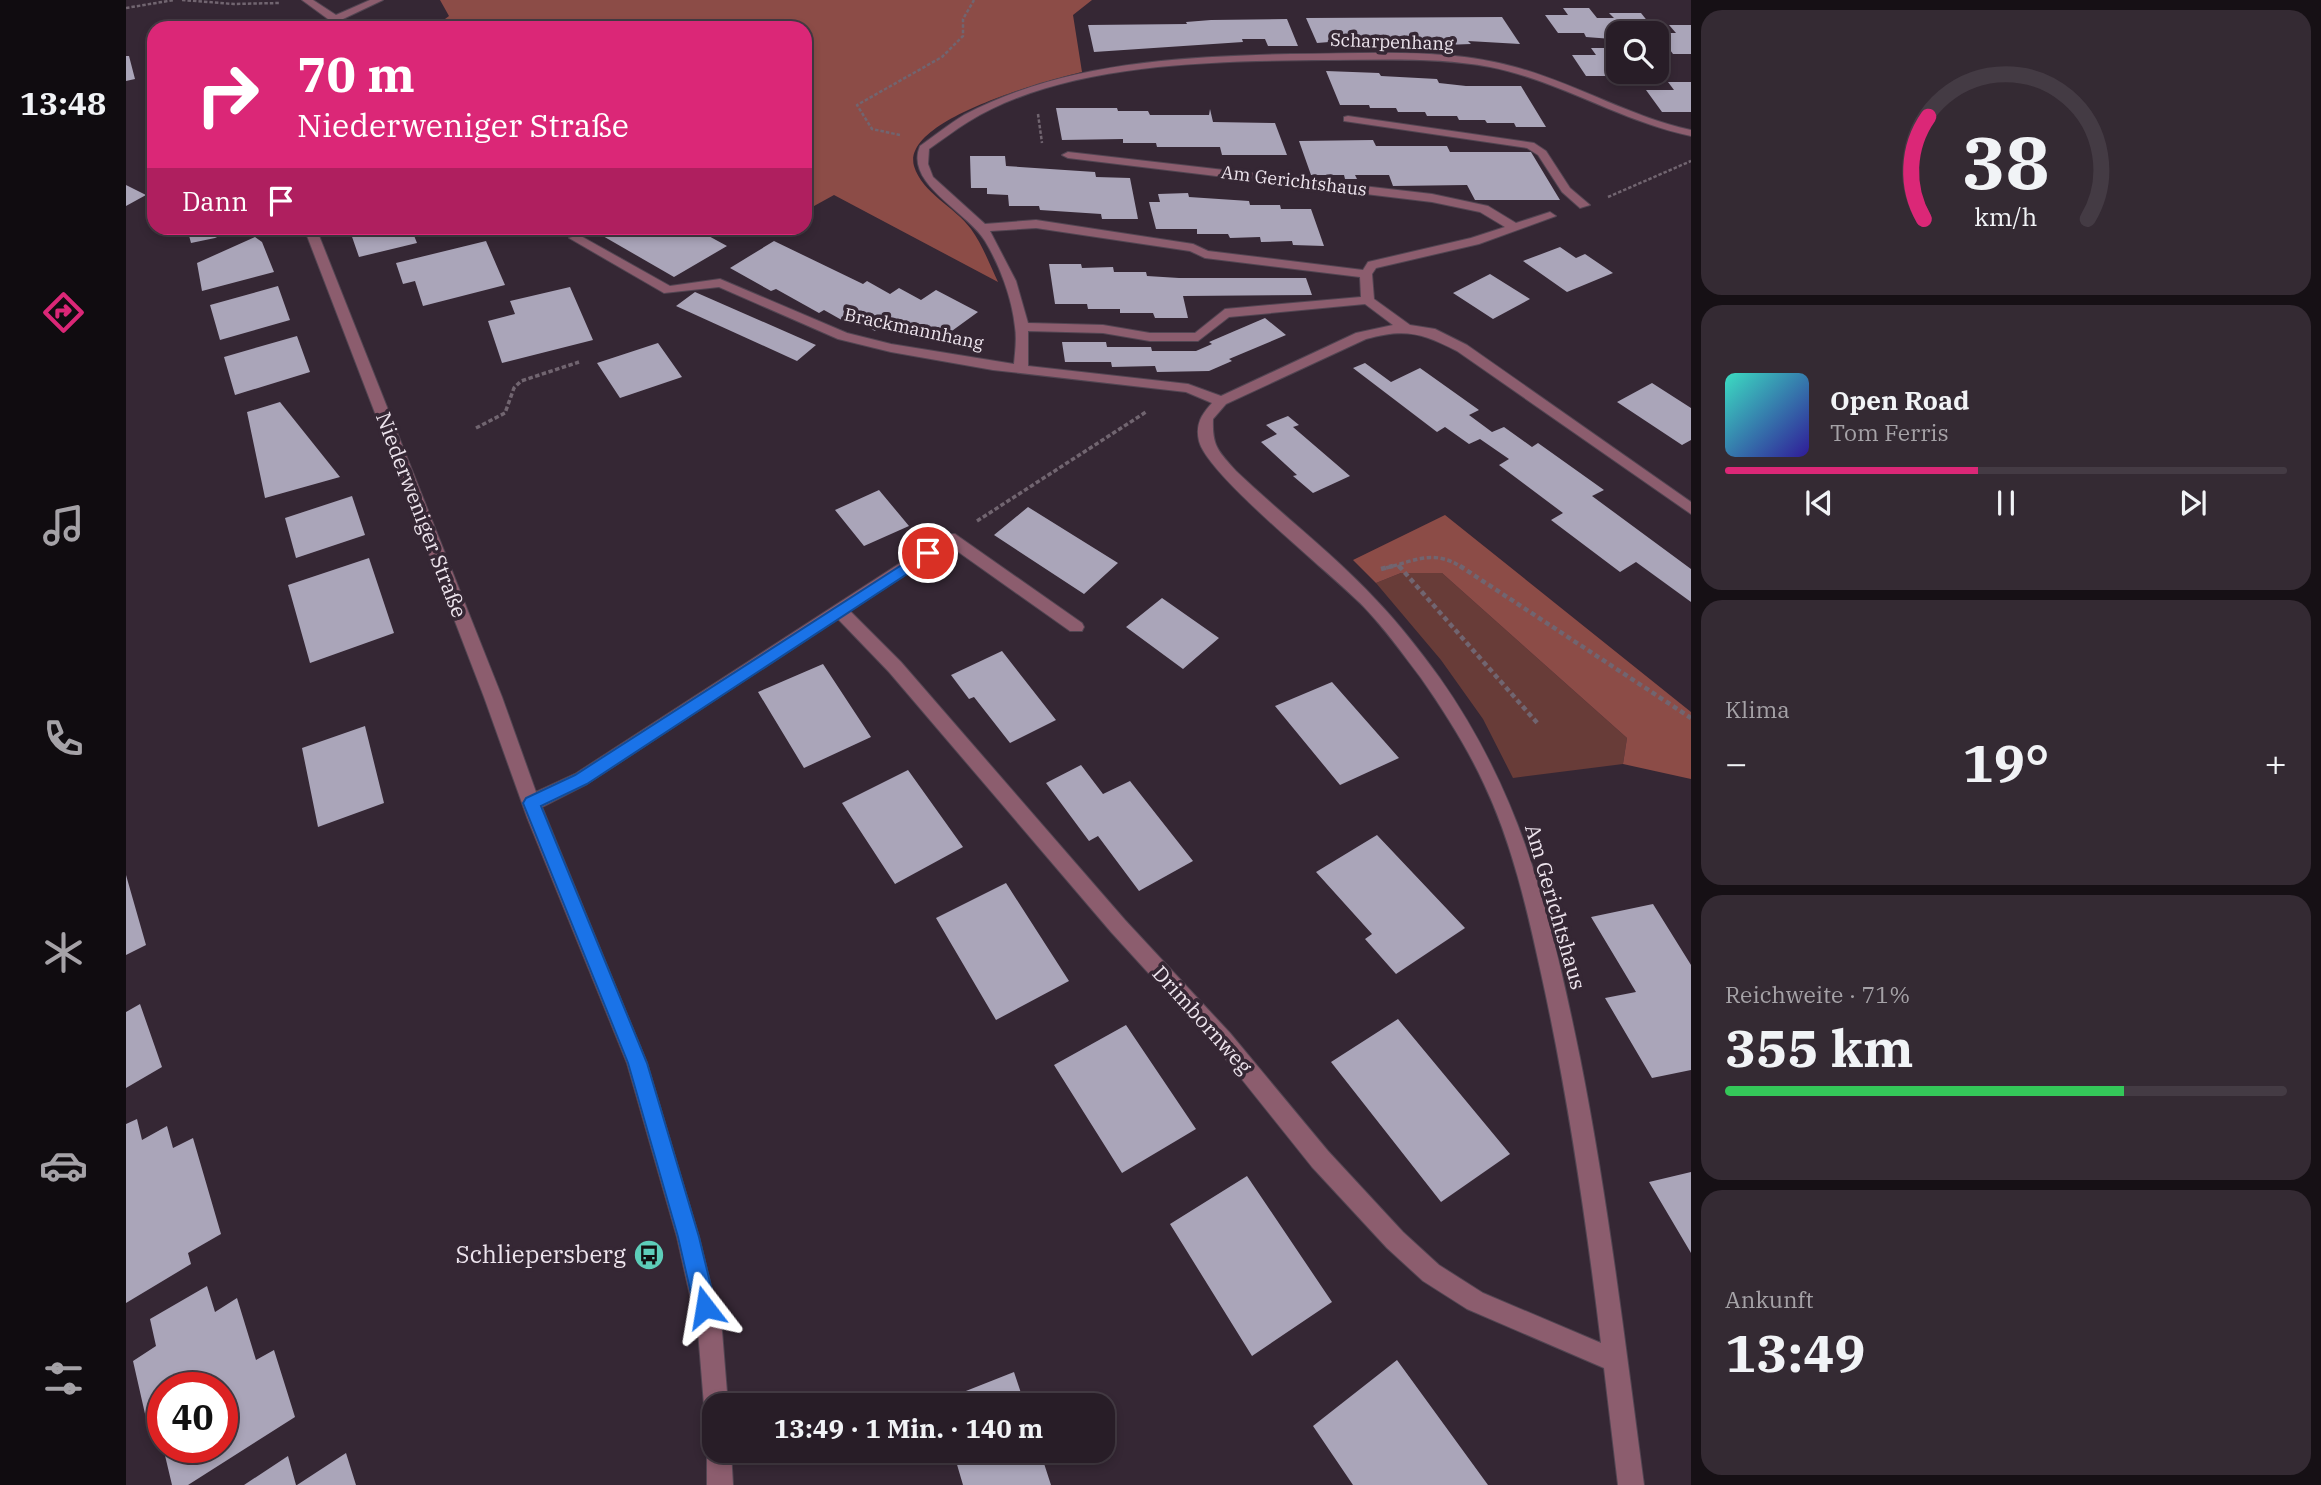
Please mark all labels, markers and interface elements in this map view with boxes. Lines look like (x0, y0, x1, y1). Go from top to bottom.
map controls (1606, 21, 1669, 84)
button: search (1606, 21, 1669, 84)
street label: Scharpenhang (1330, 28, 1454, 55)
text: 70 m (297, 42, 415, 105)
icon: right (182, 49, 273, 140)
text: 13:48 (20, 82, 106, 124)
text: Niederweniger Straße (297, 104, 629, 146)
text: 38 (1962, 114, 2050, 209)
street label: Am Gerichtshaus (1220, 160, 1368, 201)
icon: arrive (262, 182, 300, 220)
text: Dann (182, 184, 248, 218)
text: km/h (1974, 199, 2038, 232)
icon: directions (39, 288, 88, 337)
street label: Brackmannhang (842, 302, 986, 355)
text: Open Road (1830, 383, 1969, 417)
street label: Niederweniger Straße (370, 408, 474, 621)
text: Tom Ferris (1830, 417, 1949, 447)
icon: previous (1800, 484, 1838, 522)
icon: pause (1987, 484, 2025, 522)
icon: next (2174, 484, 2212, 522)
icon: music (39, 501, 88, 550)
pin (898, 523, 958, 583)
icon: arrive (909, 534, 947, 572)
text: Klima (1725, 694, 1790, 724)
icon: phone (39, 714, 88, 763)
text: 19° (1963, 729, 2049, 796)
text: − (1725, 738, 1748, 787)
text: + (2264, 738, 2287, 787)
street label: Am Gerichtshaus (1519, 821, 1593, 993)
icon: climate (39, 928, 88, 977)
street label: Drimbornweg (1147, 959, 1259, 1080)
text: Reichweite · 71% (1725, 979, 1910, 1009)
text: 355 km (1725, 1014, 1914, 1081)
icon: car (39, 1141, 88, 1190)
place label: Schliepersberg (456, 1238, 626, 1270)
bus stop icon: Schliepersberg (632, 1238, 666, 1272)
position arrow (668, 1270, 742, 1344)
text: Ankunft (1725, 1284, 1814, 1314)
text: 13:49 (1725, 1319, 1866, 1386)
icon: filters (39, 1354, 88, 1403)
speed limit sign: 40 (147, 1372, 238, 1463)
text: 13:49 · 1 Min. · 140 m (774, 1411, 1043, 1445)

